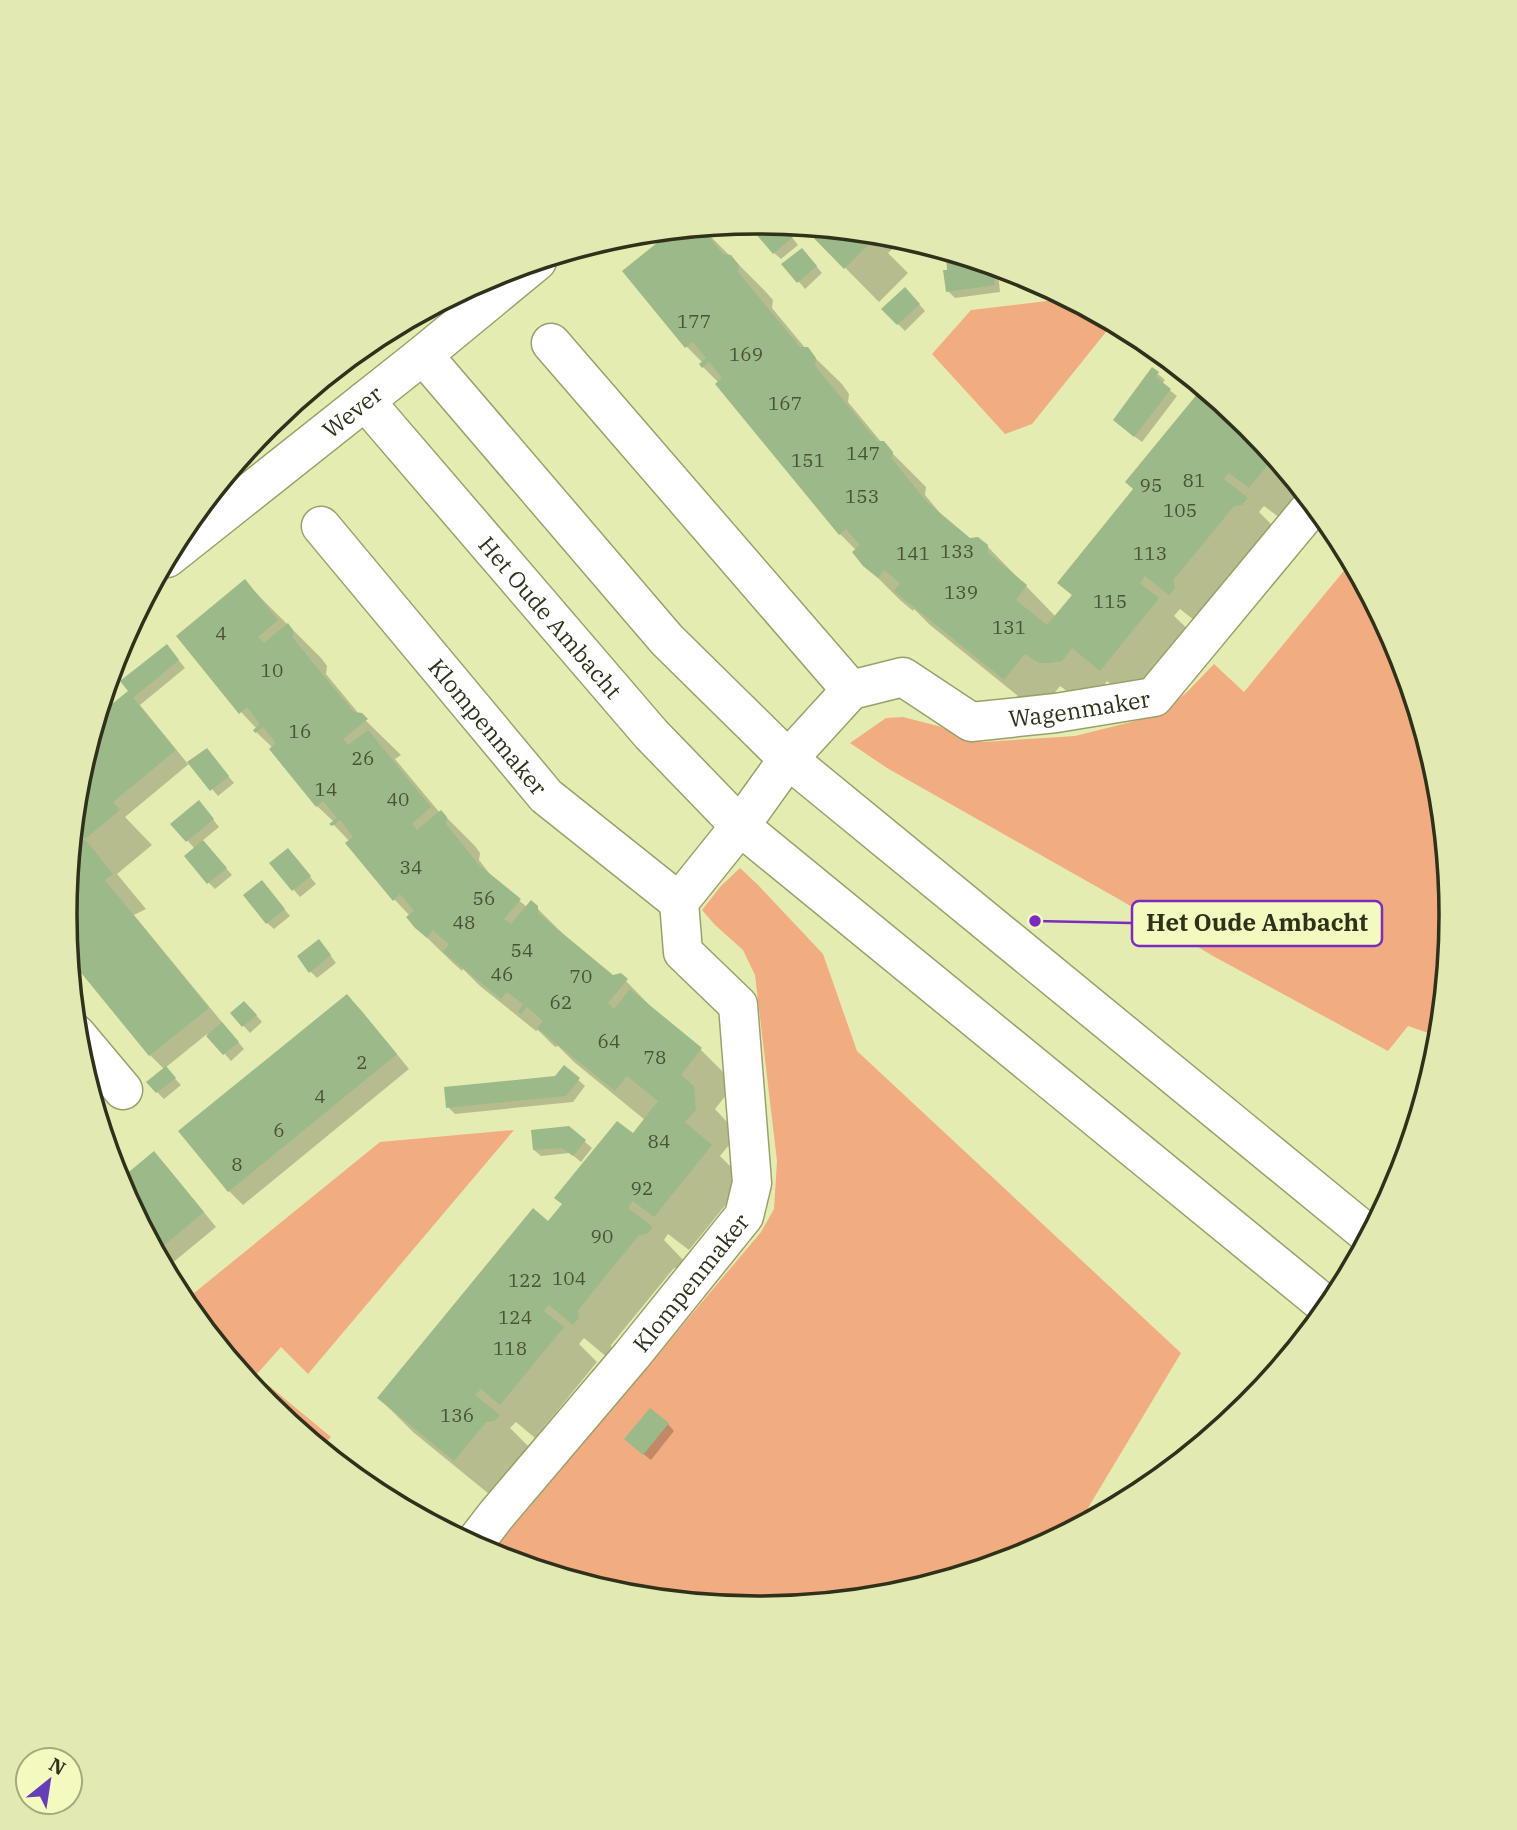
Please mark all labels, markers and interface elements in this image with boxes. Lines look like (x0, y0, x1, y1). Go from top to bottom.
house number: 177 (677, 309, 711, 333)
house number: 169 (729, 342, 763, 366)
street label: Wever (316, 378, 388, 444)
house number: 167 (768, 391, 802, 415)
house number: 147 (846, 441, 880, 465)
house number: 151 (791, 448, 825, 472)
house number: 81 (1183, 468, 1205, 492)
house number: 95 (1140, 473, 1162, 497)
house number: 153 (845, 484, 879, 508)
house number: 105 (1163, 498, 1197, 522)
street label: Het Oude Ambacht (473, 530, 629, 705)
house number: 133 (940, 539, 974, 563)
house number: 141 (896, 541, 930, 565)
house number: 113 (1133, 541, 1167, 565)
house number: 139 (944, 580, 978, 604)
house number: 115 (1093, 589, 1127, 613)
house number: 131 (992, 615, 1026, 639)
house number: 4 (215, 621, 227, 645)
street label: Klompenmaker (422, 652, 554, 801)
house number: 10 (261, 658, 283, 682)
street label: Wagenmaker (1007, 683, 1152, 733)
house number: 16 (289, 719, 311, 743)
house number: 26 (352, 746, 374, 770)
house number: 14 (315, 777, 337, 801)
house number: 40 (387, 787, 409, 811)
house number: 34 (400, 855, 422, 879)
house number: 56 (473, 886, 495, 910)
callout: Het Oude Ambacht (1132, 901, 1382, 946)
text: Het Oude Ambacht (1146, 906, 1368, 938)
house number: 48 (453, 910, 475, 934)
house number: 54 (511, 938, 533, 962)
house number: 46 (491, 962, 513, 986)
house number: 70 (570, 964, 592, 988)
house number: 62 (550, 990, 572, 1014)
house number: 64 (598, 1029, 620, 1053)
house number: 78 (644, 1045, 666, 1069)
house number: 2 (356, 1050, 368, 1074)
house number: 4 (314, 1084, 326, 1108)
house number: 6 (273, 1118, 285, 1142)
house number: 84 (648, 1129, 670, 1153)
house number: 8 (231, 1152, 243, 1176)
house number: 92 (631, 1176, 653, 1200)
street label: Klompenmaker (626, 1207, 755, 1358)
house number: 90 (591, 1224, 613, 1248)
house number: 104 (552, 1266, 586, 1290)
house number: 122 (508, 1268, 542, 1292)
house number: 124 (498, 1305, 532, 1329)
house number: 118 (493, 1336, 527, 1360)
house number: 136 (440, 1403, 474, 1427)
north arrow (14, 1746, 84, 1816)
text: N (45, 1752, 70, 1780)

